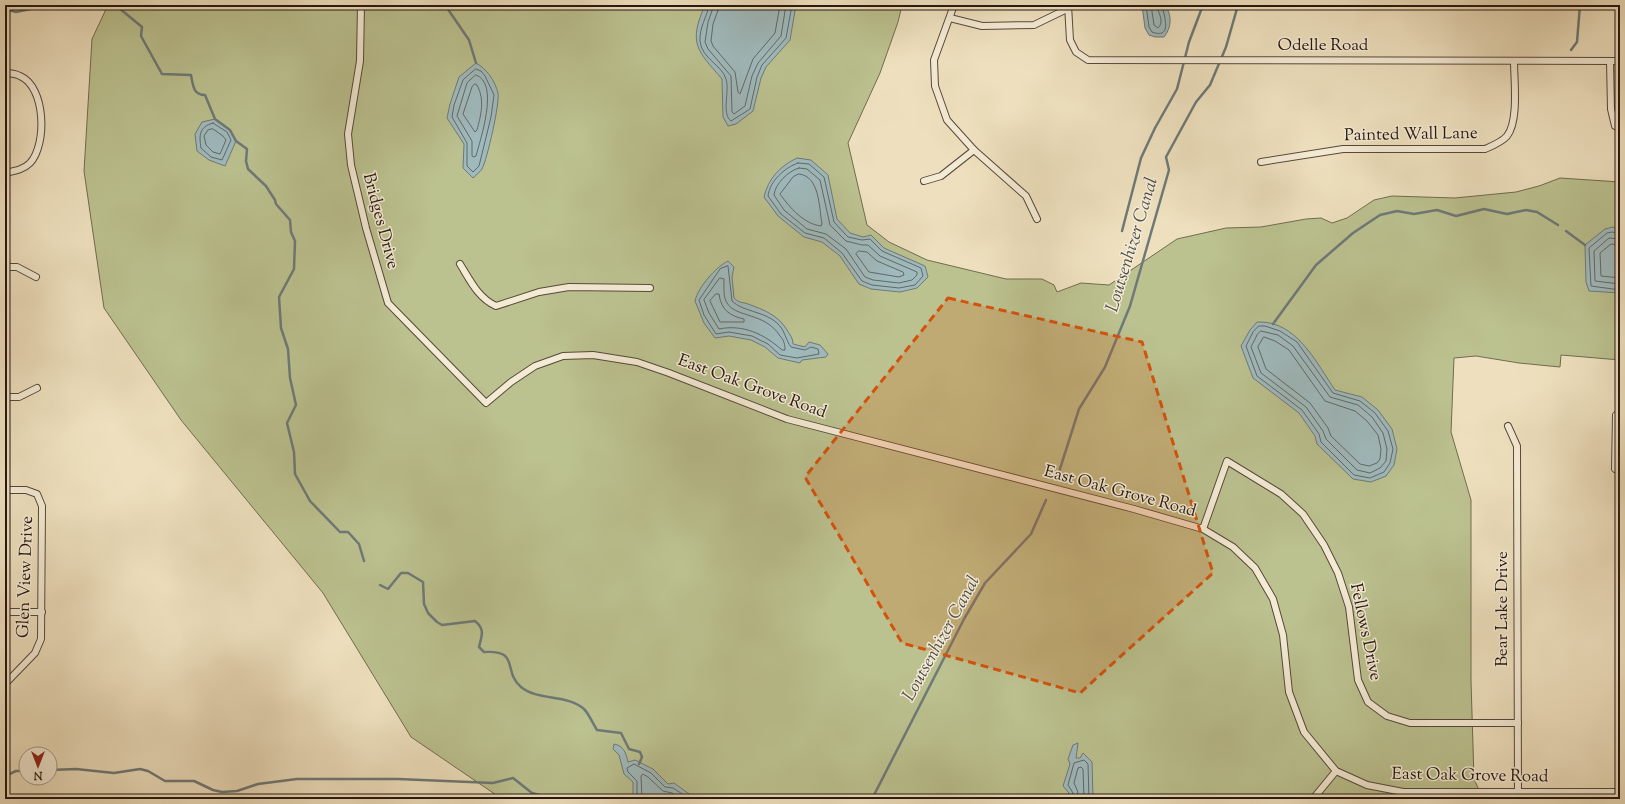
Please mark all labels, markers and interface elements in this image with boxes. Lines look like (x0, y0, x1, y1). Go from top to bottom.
street label: Odelle Road (1278, 34, 1369, 58)
street label: Painted Wall Lane (1344, 122, 1478, 148)
street label: Bridges Drive (356, 170, 404, 272)
water label: Loutsenhizer Canal (1100, 174, 1166, 316)
street label: East Oak Grove Road (674, 349, 830, 425)
street label: East Oak Grove Road (1041, 460, 1199, 524)
street label: Glen View Drive (12, 515, 40, 639)
street label: Bear Lake Drive (1491, 551, 1515, 667)
water label: Loutsenhizer Canal (897, 571, 987, 706)
street label: Fellows Drive (1343, 581, 1387, 683)
north arrow (18, 746, 58, 786)
street label: East Oak Grove Road (1391, 763, 1549, 789)
text: N (33, 767, 43, 783)

